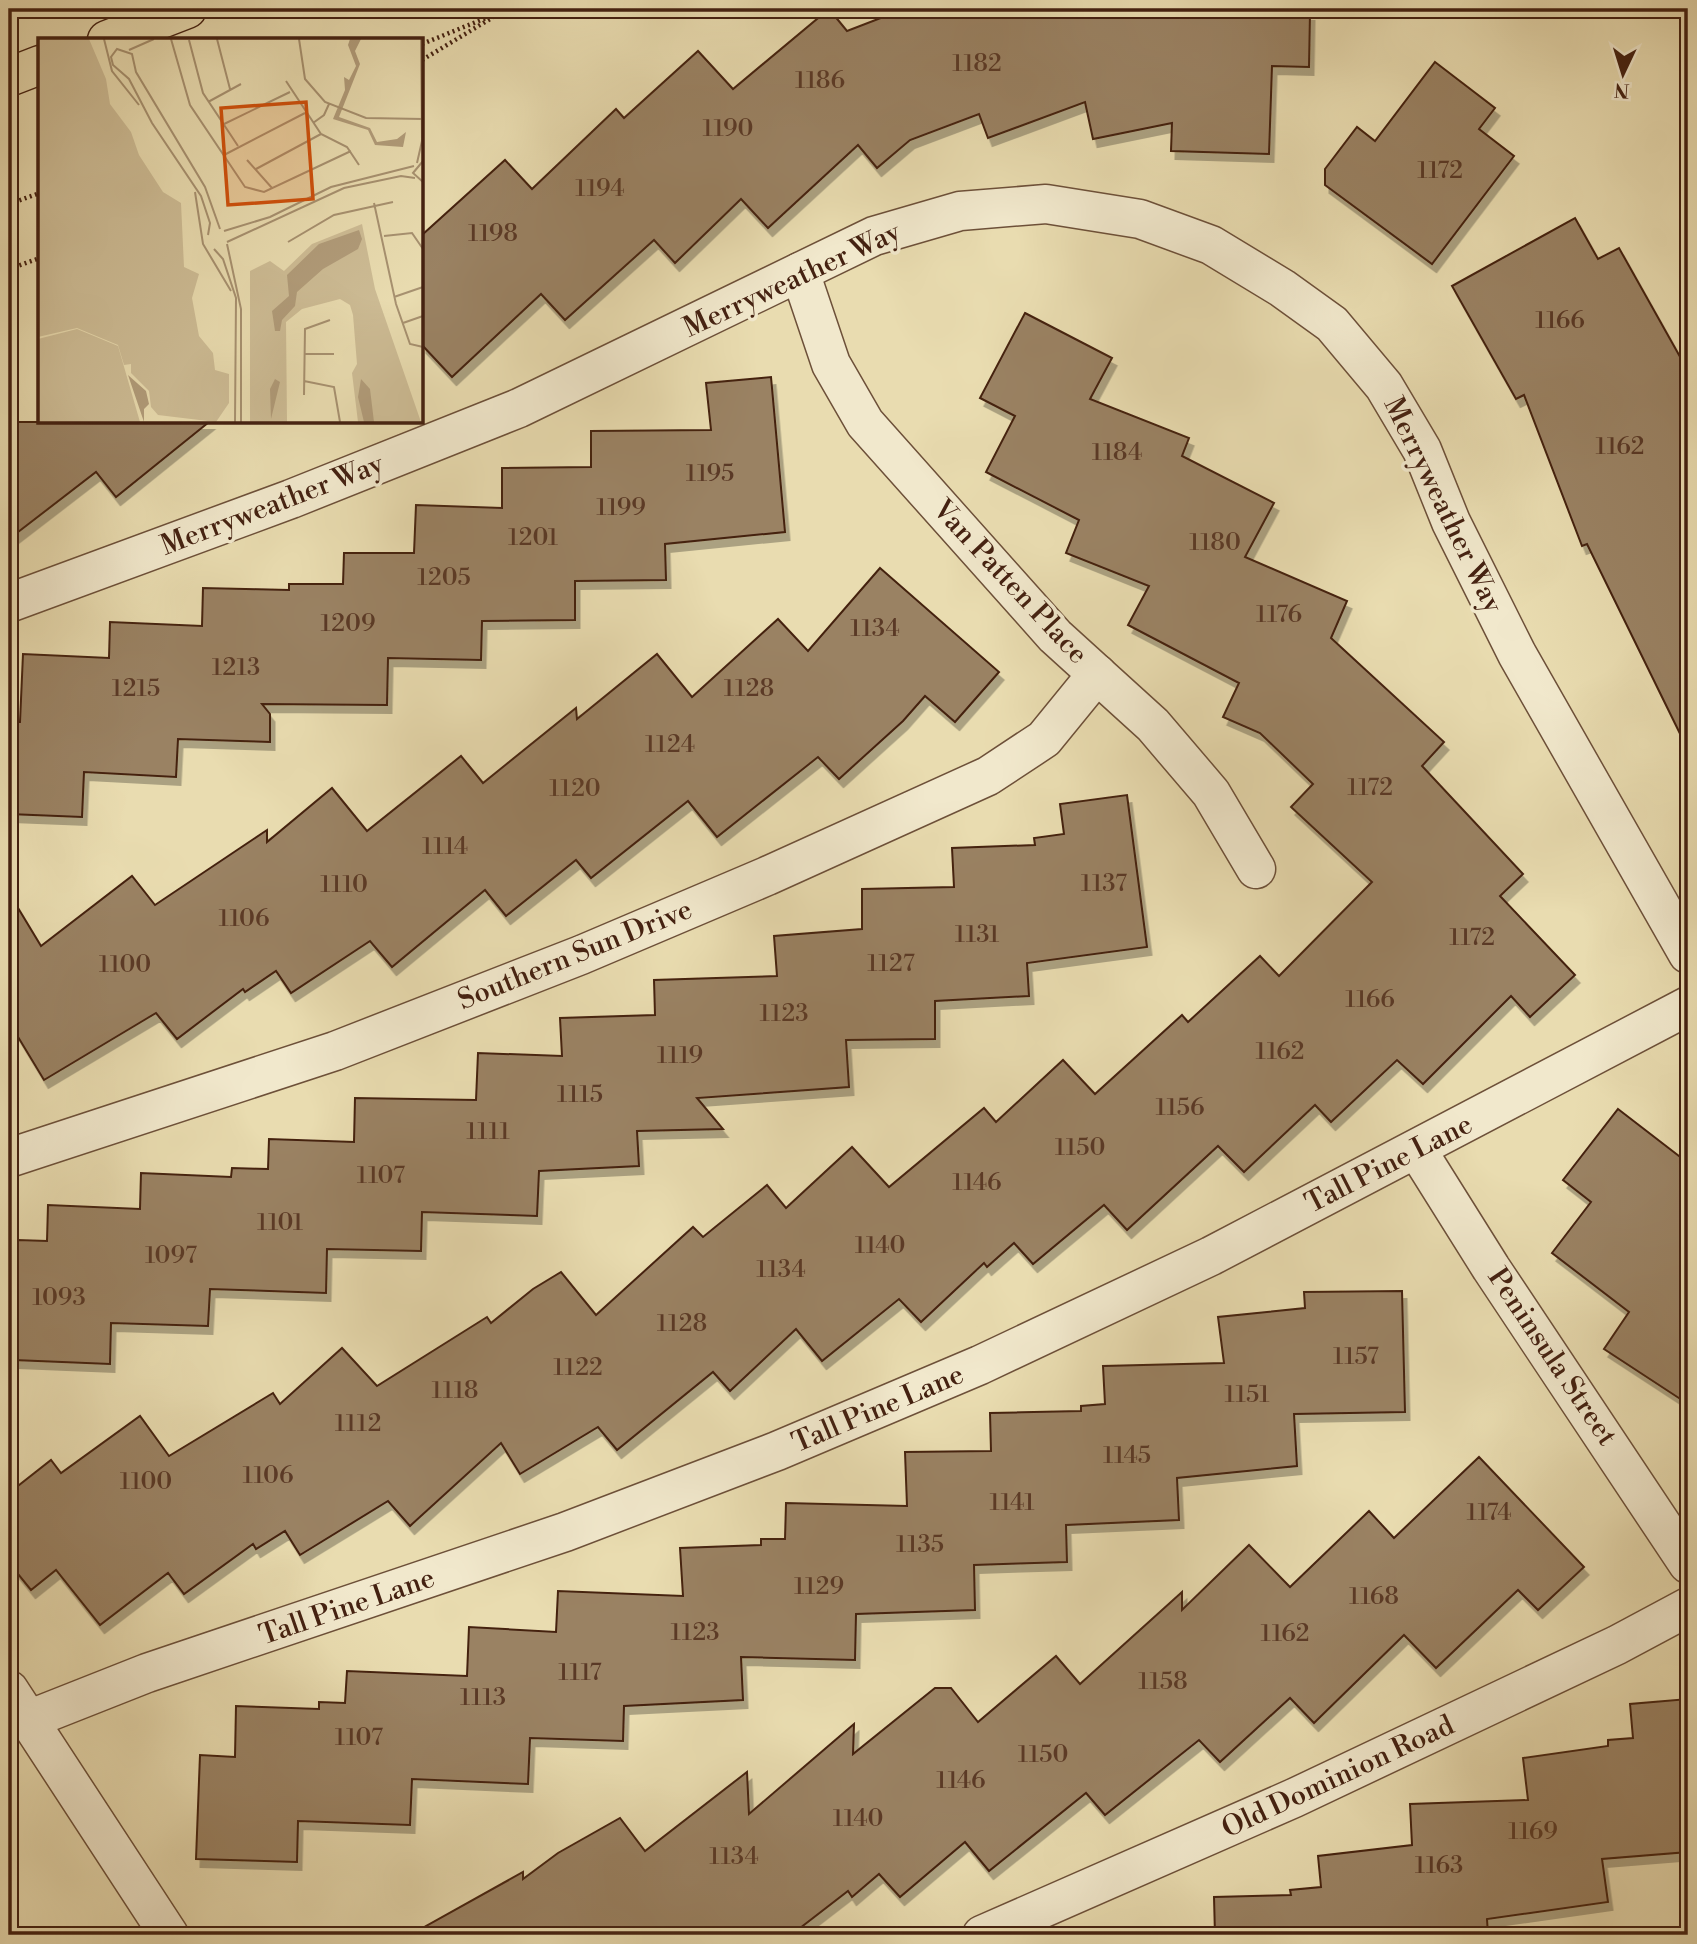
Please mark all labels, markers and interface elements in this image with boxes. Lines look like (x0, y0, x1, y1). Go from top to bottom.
inset map (38, 38, 424, 424)
north arrow (1588, 38, 1658, 108)
house number: 1182 (952, 49, 1002, 79)
house number: 1186 (795, 66, 845, 96)
text: N (1614, 77, 1630, 102)
house number: 1190 (702, 114, 754, 144)
house number: 1172 (1417, 156, 1463, 186)
house number: 1194 (575, 174, 625, 204)
street label: Merryweather Way (678, 214, 907, 346)
house number: 1198 (468, 219, 518, 249)
house number: 1166 (1535, 306, 1585, 336)
street label: Merryweather Way (1376, 391, 1511, 619)
house number: 1162 (1596, 432, 1644, 462)
house number: 1184 (1092, 438, 1142, 468)
street label: Merryweather Way (156, 446, 389, 564)
house number: 1195 (686, 459, 734, 489)
street label: Van Patten Place (924, 492, 1095, 672)
house number: 1199 (596, 493, 646, 523)
house number: 1201 (508, 523, 559, 553)
house number: 1180 (1189, 528, 1241, 558)
house number: 1205 (417, 563, 471, 593)
house number: 1176 (1256, 600, 1302, 630)
house number: 1209 (321, 609, 375, 639)
house number: 1134 (850, 614, 900, 644)
house number: 1213 (212, 653, 260, 683)
house number: 1215 (112, 674, 160, 704)
house number: 1128 (724, 674, 774, 704)
house number: 1124 (645, 730, 695, 760)
house number: 1172 (1347, 773, 1393, 803)
house number: 1120 (549, 774, 601, 804)
house number: 1114 (422, 832, 468, 862)
house number: 1137 (1081, 869, 1127, 899)
house number: 1110 (320, 870, 368, 900)
street label: Southern Sun Drive (453, 892, 697, 1018)
house number: 1106 (218, 904, 270, 934)
house number: 1131 (955, 920, 1000, 950)
house number: 1172 (1449, 923, 1495, 953)
house number: 1127 (867, 949, 915, 979)
house number: 1100 (99, 950, 151, 980)
house number: 1166 (1345, 985, 1395, 1015)
house number: 1123 (760, 999, 808, 1029)
house number: 1162 (1256, 1037, 1304, 1067)
house number: 1119 (657, 1041, 703, 1071)
house number: 1115 (557, 1080, 603, 1110)
house number: 1156 (1155, 1093, 1205, 1123)
street label: Tall Pine Lane (1299, 1107, 1479, 1221)
house number: 1111 (466, 1117, 510, 1147)
house number: 1150 (1055, 1133, 1105, 1163)
house number: 1107 (357, 1161, 405, 1191)
house number: 1146 (952, 1168, 1002, 1198)
house number: 1101 (257, 1208, 304, 1238)
house number: 1140 (855, 1231, 905, 1261)
house number: 1097 (145, 1241, 197, 1271)
house number: 1134 (756, 1255, 806, 1285)
street label: Peninsula Street (1480, 1262, 1624, 1452)
house number: 1093 (32, 1283, 86, 1313)
house number: 1128 (657, 1309, 707, 1339)
house number: 1157 (1333, 1342, 1379, 1372)
house number: 1122 (553, 1353, 603, 1383)
street label: Tall Pine Lane (787, 1357, 969, 1461)
house number: 1118 (432, 1376, 478, 1406)
house number: 1151 (1224, 1380, 1270, 1410)
house number: 1112 (335, 1409, 381, 1439)
house number: 1145 (1103, 1441, 1151, 1471)
house number: 1106 (242, 1461, 294, 1491)
house number: 1100 (120, 1467, 172, 1497)
house number: 1141 (989, 1488, 1035, 1518)
house number: 1174 (1466, 1498, 1512, 1528)
house number: 1135 (896, 1530, 944, 1560)
street label: Tall Pine Lane (255, 1561, 439, 1653)
house number: 1129 (794, 1572, 844, 1602)
house number: 1168 (1349, 1582, 1399, 1612)
house number: 1123 (671, 1618, 719, 1648)
house number: 1162 (1261, 1619, 1309, 1649)
house number: 1117 (558, 1658, 602, 1688)
house number: 1158 (1138, 1667, 1188, 1697)
house number: 1113 (460, 1683, 506, 1713)
street label: Old Dominion Road (1216, 1708, 1460, 1846)
house number: 1107 (335, 1723, 383, 1753)
house number: 1150 (1018, 1740, 1068, 1770)
house number: 1146 (936, 1766, 986, 1796)
house number: 1140 (833, 1804, 883, 1834)
house number: 1169 (1508, 1817, 1558, 1847)
house number: 1134 (709, 1842, 759, 1872)
house number: 1163 (1415, 1851, 1463, 1881)

